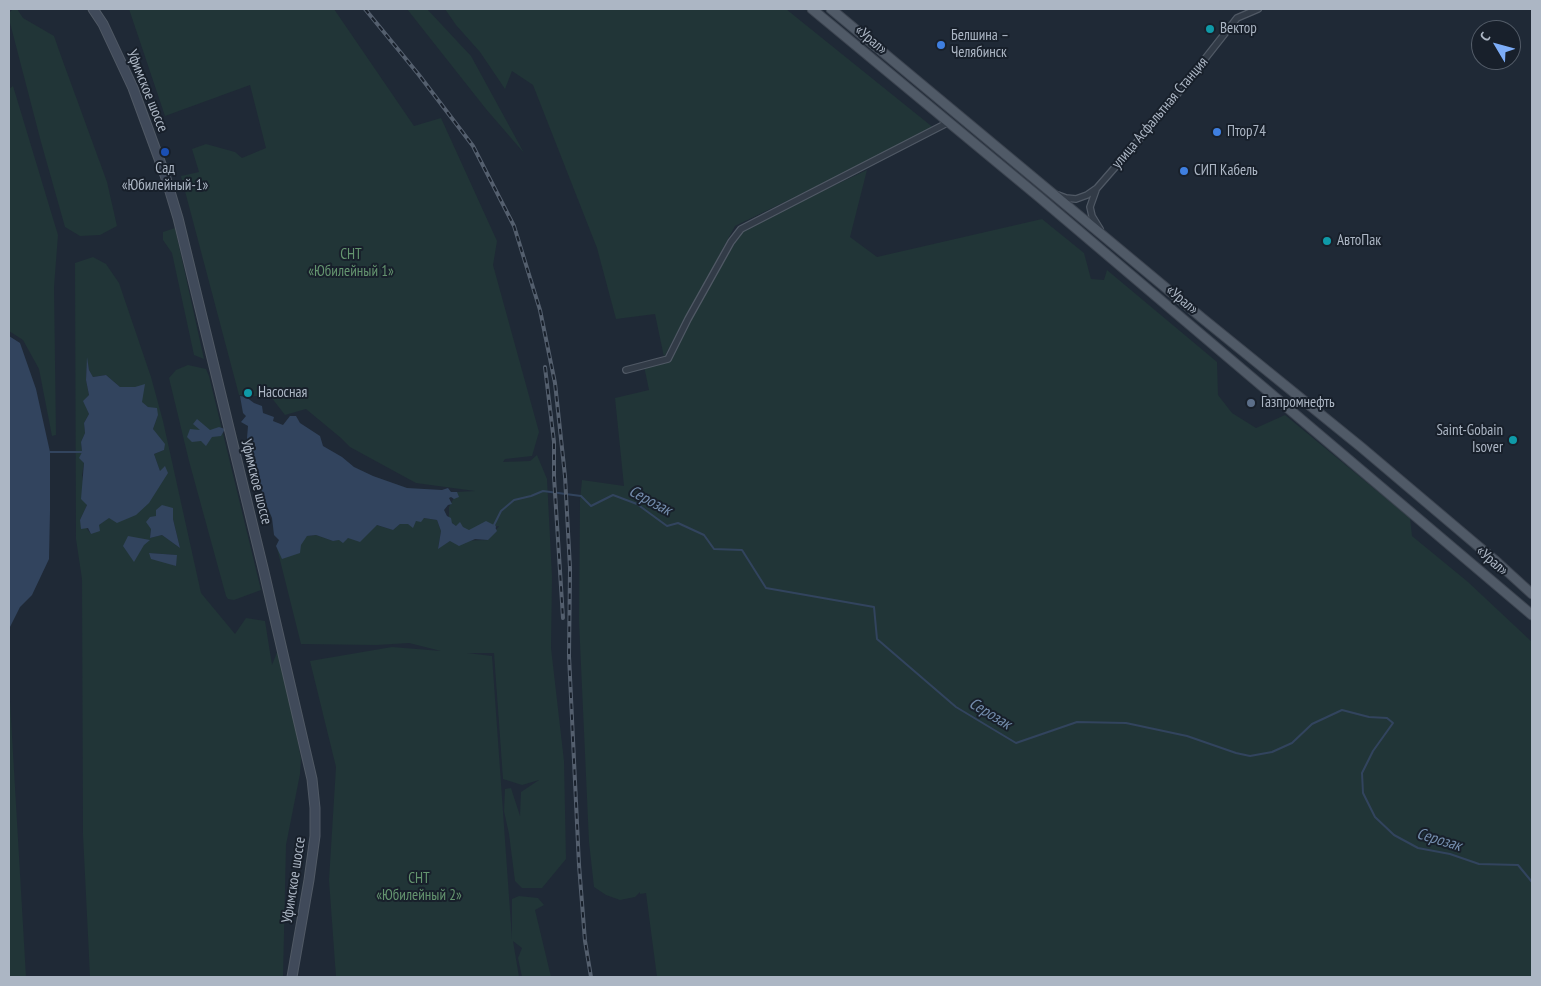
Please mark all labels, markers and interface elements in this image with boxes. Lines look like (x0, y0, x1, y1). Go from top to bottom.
place label: Вектор (1220, 20, 1257, 38)
north arrow (1471, 20, 1521, 70)
street label: «Урал» (851, 21, 891, 59)
marker: Вектор (1204, 23, 1216, 35)
place label: Белшина – Челябинск (951, 27, 1009, 62)
text: С (1476, 29, 1494, 45)
marker: Белшина – Челябинск (935, 39, 947, 51)
street label: Уфимское шоссе (122, 47, 172, 135)
street label: улица Асфальтная Станция (1108, 53, 1212, 173)
place label: Птор74 (1227, 123, 1266, 141)
marker: Птор74 (1211, 126, 1223, 138)
marker: Сад «Юбилейный-1» (159, 146, 171, 158)
place label: Сад «Юбилейный-1» (122, 160, 208, 195)
place label: СИП Кабель (1194, 162, 1258, 180)
marker: СИП Кабель (1178, 165, 1190, 177)
place label: АвтоПак (1337, 232, 1381, 250)
marker: АвтоПак (1321, 235, 1333, 247)
park label: СНТ «Юбилейный 1» (308, 246, 394, 281)
street label: «Урал» (1162, 281, 1202, 319)
place label: Насосная (258, 384, 307, 402)
marker: Насосная (242, 387, 254, 399)
place label: Газпромнефть (1261, 394, 1335, 412)
marker: Газпромнефть (1245, 397, 1257, 409)
place label: Saint-Gobain Isover (1436, 422, 1503, 457)
marker: Saint-Gobain Isover (1507, 434, 1519, 446)
street label: Уфимское шоссе (237, 438, 275, 526)
water label: Серозак (625, 482, 675, 520)
street label: «Урал» (1472, 542, 1512, 580)
water label: Серозак (966, 694, 1014, 734)
water label: Серозак (1414, 824, 1464, 856)
street label: Уфимское шоссе (278, 836, 310, 924)
park label: СНТ «Юбилейный 2» (376, 870, 462, 905)

